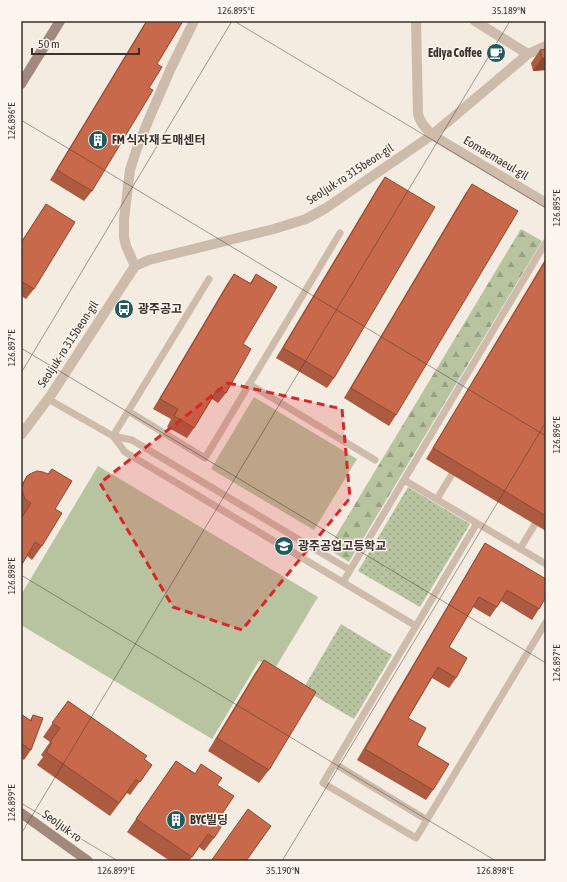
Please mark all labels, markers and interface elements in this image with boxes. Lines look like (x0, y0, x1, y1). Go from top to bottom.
text: 126.895°E (218, 5, 255, 16)
text: 35.189°N (492, 5, 526, 16)
scale bar (32, 30, 139, 56)
text: 50 m (38, 37, 60, 51)
cafe icon: Ediya Coffee (485, 42, 507, 64)
place label: Ediya Coffee (428, 46, 483, 60)
text: 126.896°E (6, 102, 17, 140)
building icon: FM 식자재 도매센터 (87, 129, 109, 151)
place label: FM 식자재 도매센터 (112, 133, 205, 147)
street label: Eomaemaeul-gil (461, 133, 532, 183)
street label: Seoljuk-ro 315beon-gil (304, 140, 397, 207)
text: 126.895°E (551, 189, 562, 227)
street label: Seoljuk-ro 315beon-gil (35, 297, 102, 390)
bus stop icon: 광주공고 (113, 298, 135, 320)
place label: 광주공고 (138, 302, 182, 316)
text: 126.897°E (6, 329, 17, 367)
text: 126.896°E (551, 416, 562, 454)
school or university icon: 광주공업고등학교 (273, 535, 295, 557)
place label: 광주공업고등학교 (298, 539, 386, 553)
text: 126.898°E (6, 557, 17, 595)
text: 126.897°E (551, 644, 562, 682)
text: 126.899°E (6, 784, 17, 822)
street label: Seoljuk-ro (40, 807, 85, 845)
building icon: BYC빌딩 (165, 809, 187, 831)
place label: BYC빌딩 (190, 813, 228, 827)
text: 126.899°E (98, 865, 135, 876)
text: 35.190°N (266, 865, 300, 876)
text: 126.898°E (477, 865, 514, 876)

